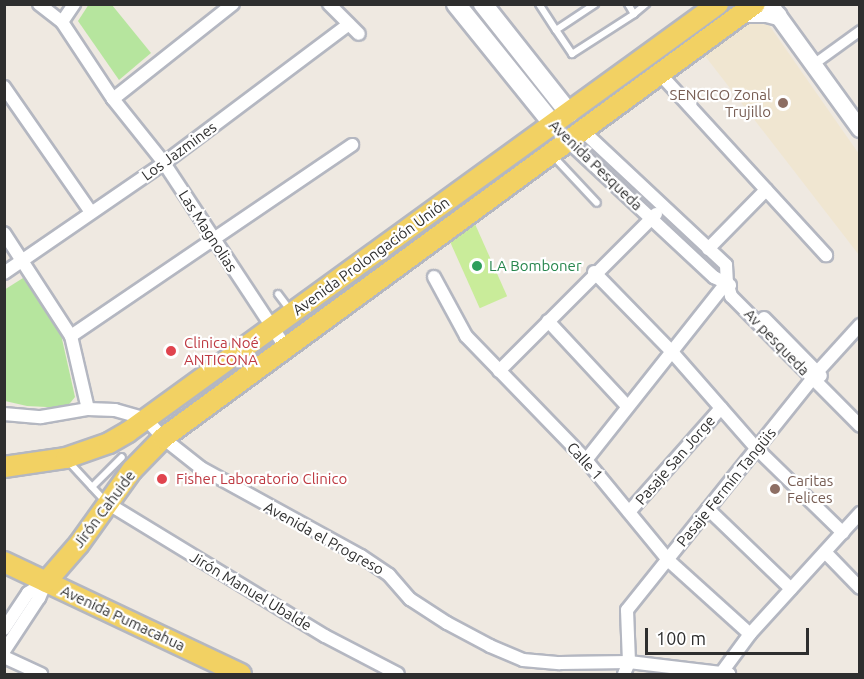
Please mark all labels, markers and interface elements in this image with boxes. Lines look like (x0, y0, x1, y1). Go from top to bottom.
place label: SENCICO Zonal Trujillo (670, 85, 771, 120)
marker: SENCICO Zonal Trujillo (776, 96, 790, 110)
street label: Avenida Pesqueda (546, 116, 646, 214)
street label: Los Jazmines (138, 118, 220, 184)
street label: Las Magnolias (175, 187, 241, 275)
street label: Avenida Prolongación Unión (289, 193, 453, 319)
place label: LA Bomboner (489, 257, 582, 275)
marker: LA Bomboner (470, 259, 484, 273)
street label: Av pesqueda (741, 305, 813, 379)
place label: Clinica Noé ANTICONA (184, 333, 259, 368)
marker: Clinica Noé ANTICONA (162, 342, 180, 360)
street label: Pasaje San Jorge (631, 412, 719, 508)
street label: Pasaje Fermín Tangüis (672, 424, 780, 550)
street label: Calle 1 (563, 438, 607, 484)
street label: Jirón Cahuide (69, 467, 139, 551)
marker: Fisher Laboratorio Clinico (153, 470, 171, 488)
place label: Fisher Laboratorio Clinico (176, 470, 347, 488)
place label: Caritas Felices (787, 471, 833, 506)
marker: Caritas Felices (768, 482, 782, 496)
street label: Avenida el Progreso (261, 498, 387, 578)
street label: Jirón Manuel Ubalde (187, 548, 315, 634)
street label: Avenida Pumacahua (58, 581, 188, 655)
scale bar (648, 616, 812, 654)
text: 100 m (656, 628, 706, 648)

